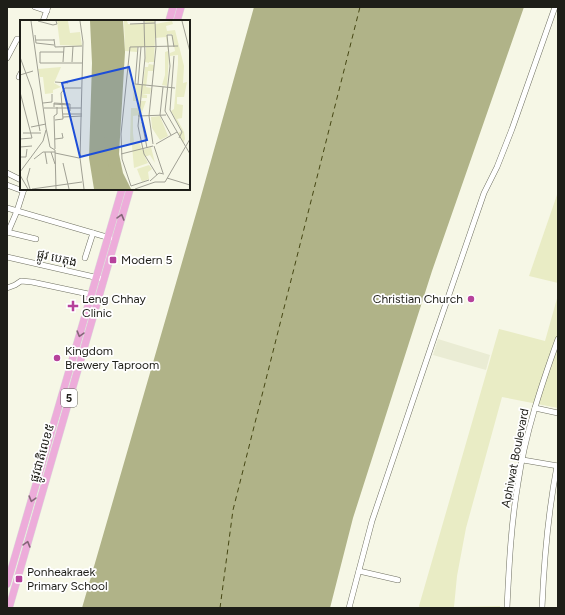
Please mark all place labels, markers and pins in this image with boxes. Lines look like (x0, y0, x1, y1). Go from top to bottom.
place label: Modern 5 (121, 253, 172, 267)
marker: Modern 5 (108, 255, 118, 265)
place label: Leng Chhay Clinic (82, 292, 147, 320)
place label: Christian Church (373, 292, 463, 306)
marker: Christian Church (466, 294, 476, 304)
marker: Leng Chhay Clinic (67, 300, 79, 312)
place label: Kingdom Brewery Taproom (65, 344, 159, 372)
marker: Kingdom Brewery Taproom (52, 353, 62, 363)
place label: Ponheakraek Primary School (27, 565, 108, 593)
marker: Ponheakraek Primary School (14, 574, 24, 584)

